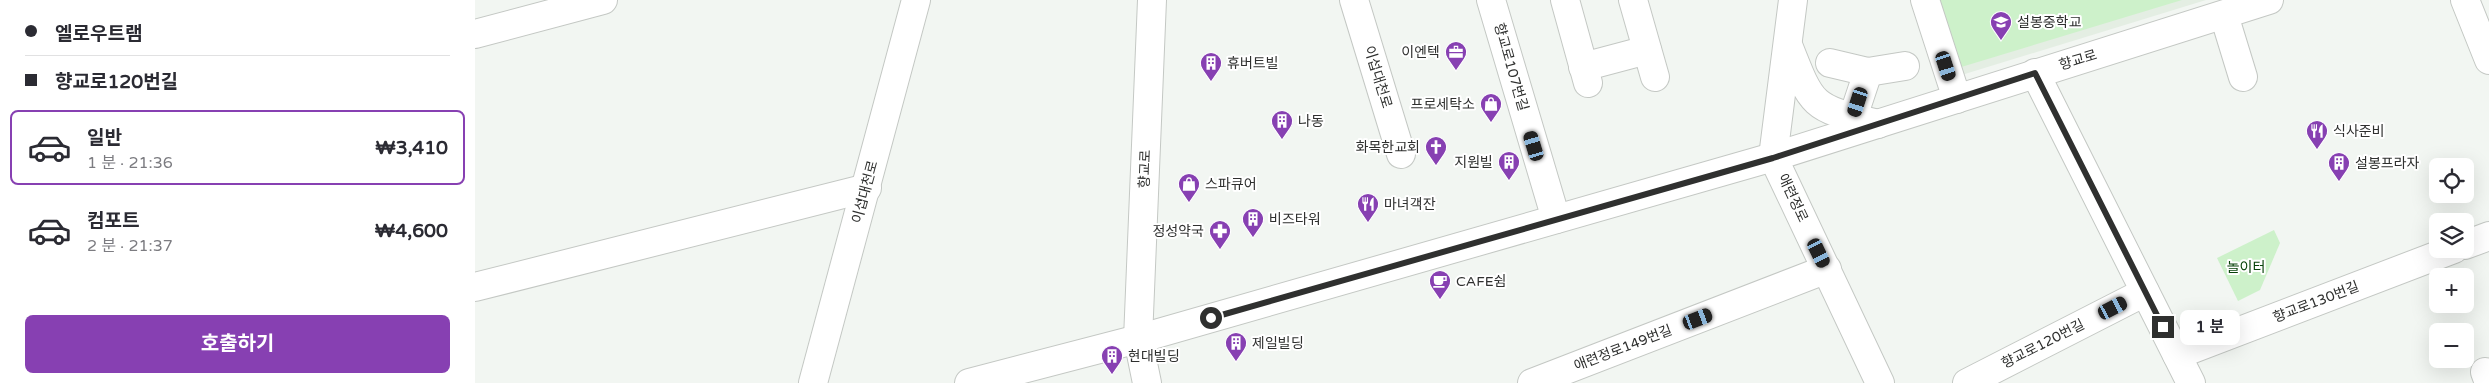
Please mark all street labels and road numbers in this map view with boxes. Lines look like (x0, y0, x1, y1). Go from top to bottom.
street label: 향교로107번길 (1490, 21, 1532, 113)
street label: 이섭대천로 (1360, 44, 1396, 110)
street label: 향교로 (2057, 46, 2099, 74)
street label: 향교로 (1136, 149, 1154, 189)
street label: 이섭대천로 (848, 159, 882, 225)
street label: 애련정로 (1774, 171, 1812, 225)
street label: 향교로130번길 (2271, 278, 2361, 326)
street label: 향교로120번길 (1999, 316, 2087, 372)
street label: 애련정로149번길 (1572, 321, 1674, 375)

